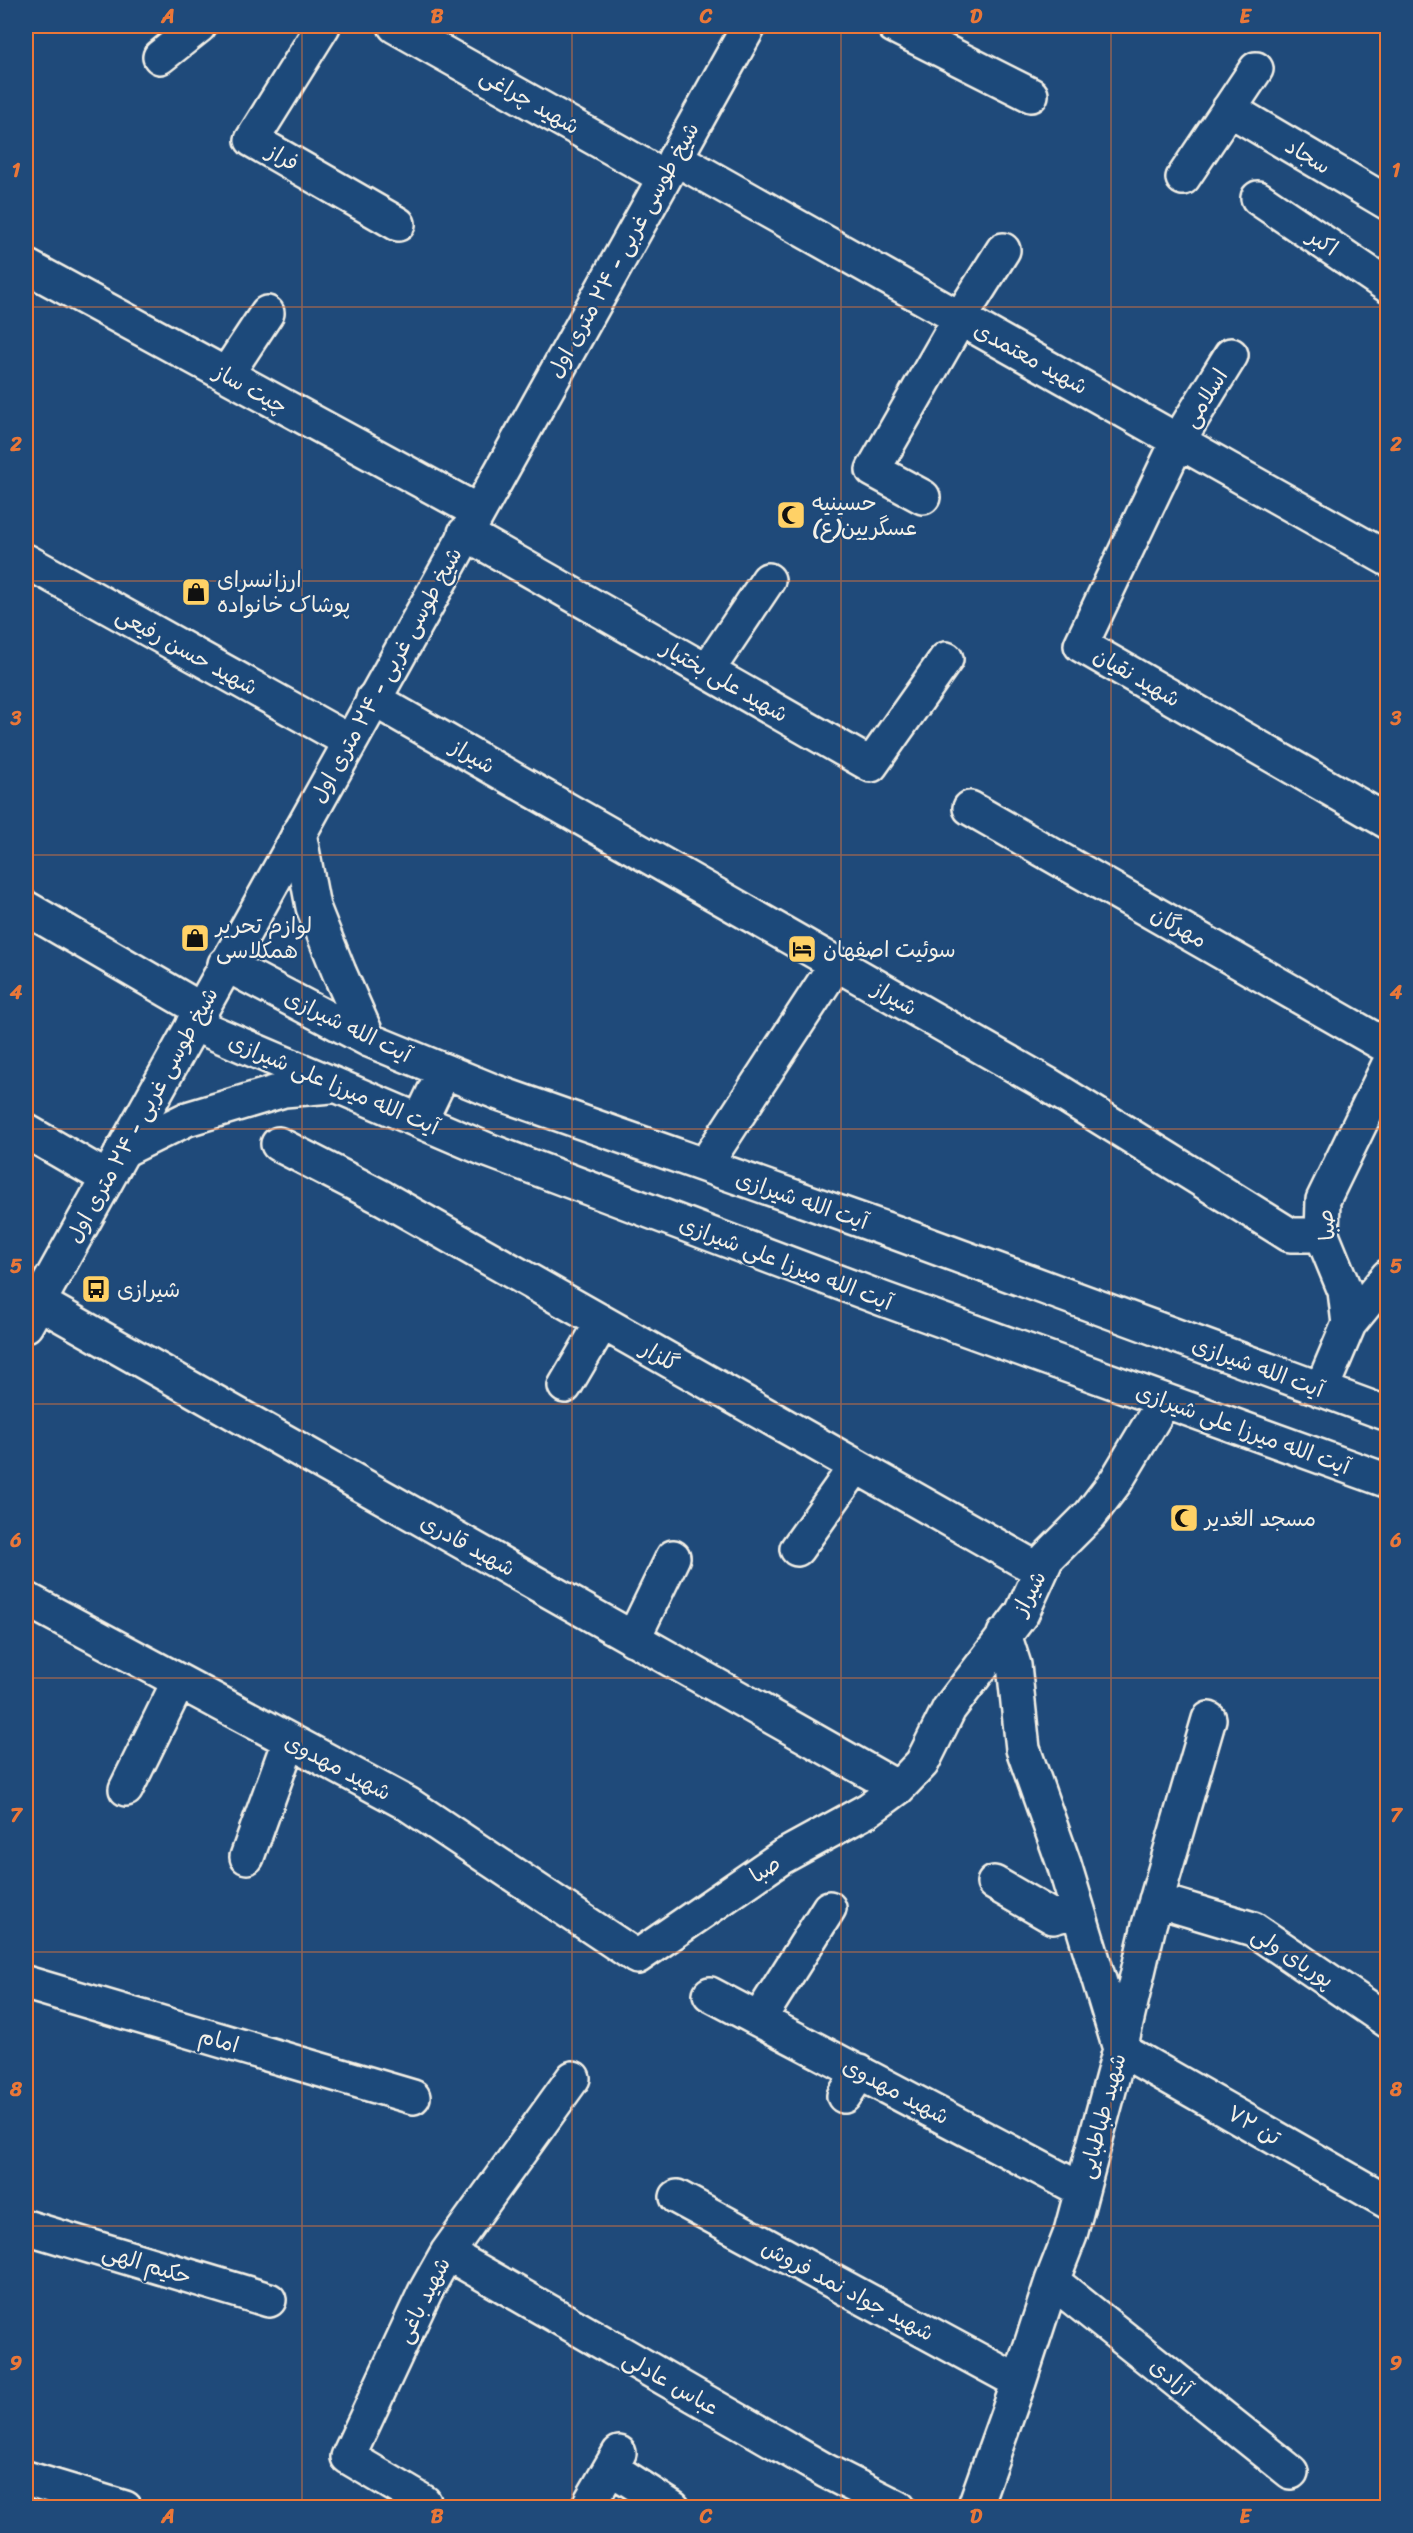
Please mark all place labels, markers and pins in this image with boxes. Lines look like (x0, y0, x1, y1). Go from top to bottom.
place label: حسینیه عسگریین(ع) (812, 483, 917, 547)
mosque icon: حسینیه عسگریین(ع) (775, 499, 807, 531)
place label: ارزانسرای پوشاک خانواده (217, 560, 350, 624)
shop icon: ارزانسرای پوشاک خانواده (180, 576, 212, 608)
place label: لوازم تحریر همکلاسی (214, 906, 312, 970)
shop icon: لوازم تحریر همکلاسی (179, 922, 211, 954)
place label: سوئیت اصفهان (823, 930, 956, 969)
hotel icon: سوئیت اصفهان (786, 933, 818, 965)
place label: شیرازی (117, 1270, 180, 1309)
bus stop icon: شیرازی (80, 1273, 112, 1305)
place label: مسجد الغدیر (1203, 1499, 1316, 1538)
mosque icon: مسجد الغدیر (1168, 1502, 1200, 1534)

